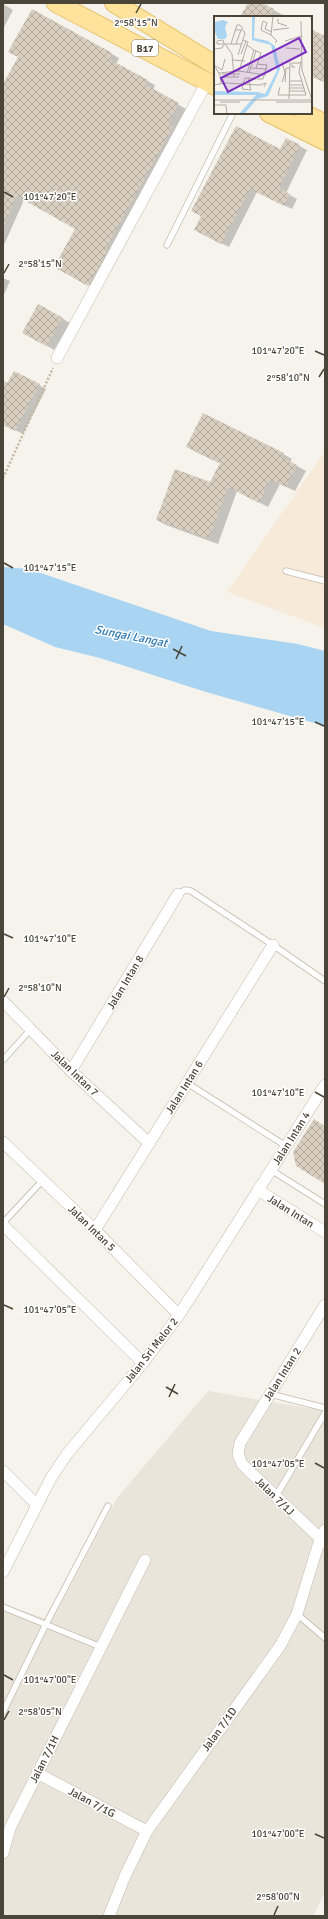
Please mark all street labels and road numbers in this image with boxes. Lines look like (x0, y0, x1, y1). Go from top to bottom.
road number: B17 (132, 40, 158, 56)
street label: Jalan Intan 8 (104, 953, 147, 1012)
street label: Jalan Intan 7 (48, 1048, 101, 1099)
street label: Jalan Intan 6 (163, 1058, 206, 1116)
street label: Jalan Intan 4 (270, 1109, 313, 1167)
street label: Jalan Intan (265, 1192, 316, 1231)
street label: Jalan Intan 5 (65, 1203, 118, 1254)
street label: Jalan Sri Melor 2 (122, 1315, 181, 1385)
street label: Jalan Intan 2 (261, 1345, 304, 1403)
street label: Jalan 7/1J (253, 1475, 297, 1518)
street label: Jalan 7/1D (199, 1705, 240, 1754)
street label: Jalan 7/1H (27, 1733, 62, 1785)
street label: Jalan 7/1G (66, 1785, 117, 1820)

